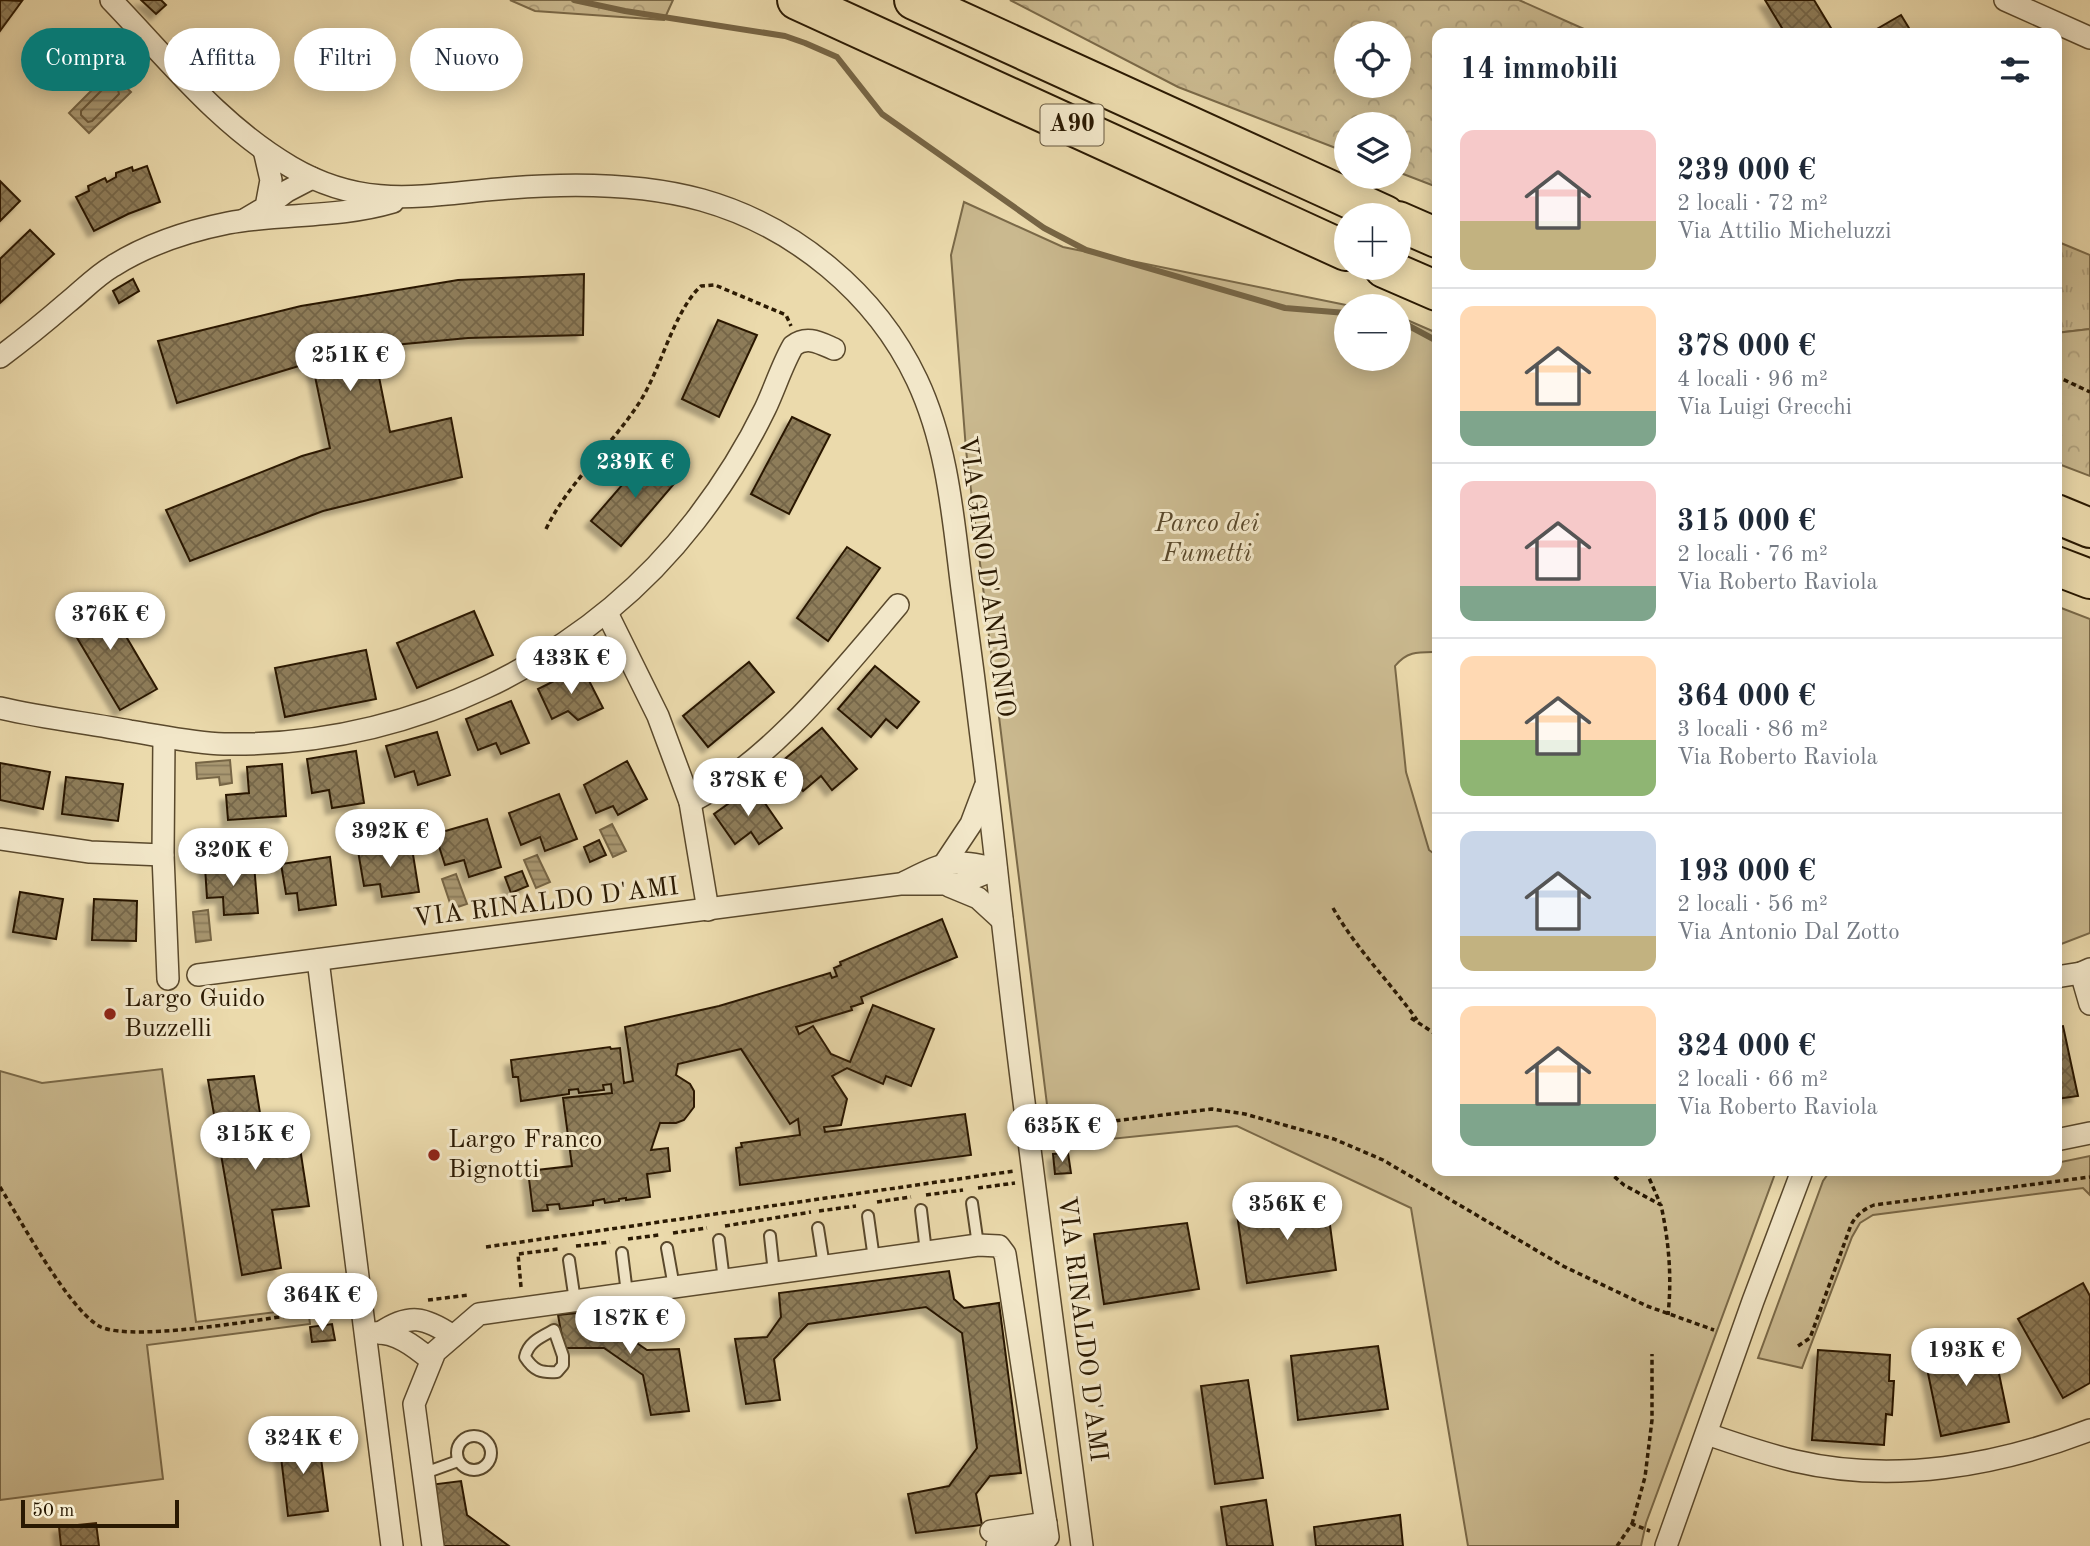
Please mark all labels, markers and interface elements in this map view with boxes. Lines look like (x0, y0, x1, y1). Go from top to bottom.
map controls (1334, 21, 1411, 371)
button: locate (1334, 21, 1411, 98)
chip: Compra (21, 28, 150, 91)
chip: Affitta (164, 28, 280, 91)
chip: Filtri (294, 28, 396, 91)
chip: Nuovo (410, 28, 523, 91)
icon: filters (1996, 51, 2034, 89)
text: 14 immobili (1460, 55, 1618, 85)
road number: A90 (1040, 104, 1104, 146)
button: layers (1334, 112, 1411, 189)
text: 239 000 € (1677, 156, 1816, 186)
icon: home (1516, 158, 1600, 242)
text: 2 locali · 72 m² (1677, 192, 1828, 215)
button: + (1334, 203, 1411, 280)
text: Via Attilio Micheluzzi (1677, 220, 1891, 243)
button: − (1334, 294, 1411, 371)
text: 378 000 € (1677, 332, 1816, 362)
pin: 251K € (293, 334, 407, 393)
icon: home (1516, 334, 1600, 418)
text: 251K € (311, 344, 389, 367)
text: 4 locali · 96 m² (1677, 368, 1828, 391)
text: Via Luigi Grecchi (1677, 396, 1852, 419)
street label: VIA GINO D'ANTONIO (953, 435, 1019, 719)
pin: 239K € (578, 440, 692, 500)
text: 239K € (596, 451, 674, 474)
text: 315 000 € (1677, 507, 1816, 537)
icon: home (1516, 509, 1600, 593)
park label: Parco dei Fumetti (1154, 511, 1260, 567)
text: 2 locali · 76 m² (1677, 543, 1828, 566)
text: Via Roberto Raviola (1677, 571, 1878, 594)
pin: 376K € (53, 592, 167, 652)
text: 376K € (71, 603, 149, 626)
pin: 433K € (514, 636, 628, 696)
text: 433K € (532, 647, 610, 670)
text: 364 000 € (1677, 682, 1816, 712)
icon: home (1516, 684, 1600, 768)
text: 3 locali · 86 m² (1677, 718, 1828, 741)
text: Via Roberto Raviola (1677, 746, 1878, 769)
pin: 378K € (691, 758, 805, 818)
text: 378K € (709, 769, 787, 792)
pin: 392K € (333, 810, 447, 869)
text: 392K € (351, 820, 429, 843)
pin: 320K € (176, 828, 290, 888)
text: 320K € (194, 839, 272, 862)
text: 193 000 € (1677, 857, 1816, 887)
icon: home (1516, 859, 1600, 943)
street label: VIA RINALDO D'AMI (412, 874, 680, 932)
text: 2 locali · 56 m² (1677, 893, 1828, 916)
text: Via Antonio Dal Zotto (1677, 921, 1900, 944)
place label: Largo Guido Buzzelli (124, 986, 265, 1042)
marker: Largo Guido Buzzelli (102, 1006, 118, 1022)
text: 324 000 € (1677, 1032, 1816, 1062)
icon: home (1516, 1034, 1600, 1118)
text: 2 locali · 66 m² (1677, 1068, 1828, 1091)
text: Via Roberto Raviola (1677, 1096, 1878, 1119)
pin: 635K € (1005, 1104, 1119, 1164)
pin: 315K € (198, 1112, 312, 1172)
text: 635K € (1023, 1115, 1101, 1138)
text: 315K € (216, 1123, 294, 1146)
place label: Largo Franco Bignotti (448, 1127, 603, 1183)
marker: Largo Franco Bignotti (426, 1147, 442, 1163)
pin: 356K € (1230, 1182, 1344, 1242)
text: 356K € (1248, 1193, 1326, 1216)
street label: VIA RINALDO D'AMI (1053, 1195, 1111, 1463)
pin: 364K € (265, 1274, 379, 1333)
text: 364K € (283, 1284, 361, 1307)
pin: 187K € (573, 1296, 687, 1356)
text: 187K € (591, 1307, 669, 1330)
pin: 193K € (1909, 1328, 2023, 1388)
text: 193K € (1927, 1339, 2005, 1362)
pin: 324K € (246, 1416, 360, 1476)
text: 324K € (264, 1427, 342, 1450)
scale bar (21, 1497, 178, 1529)
text: 50 m (32, 1502, 74, 1521)

